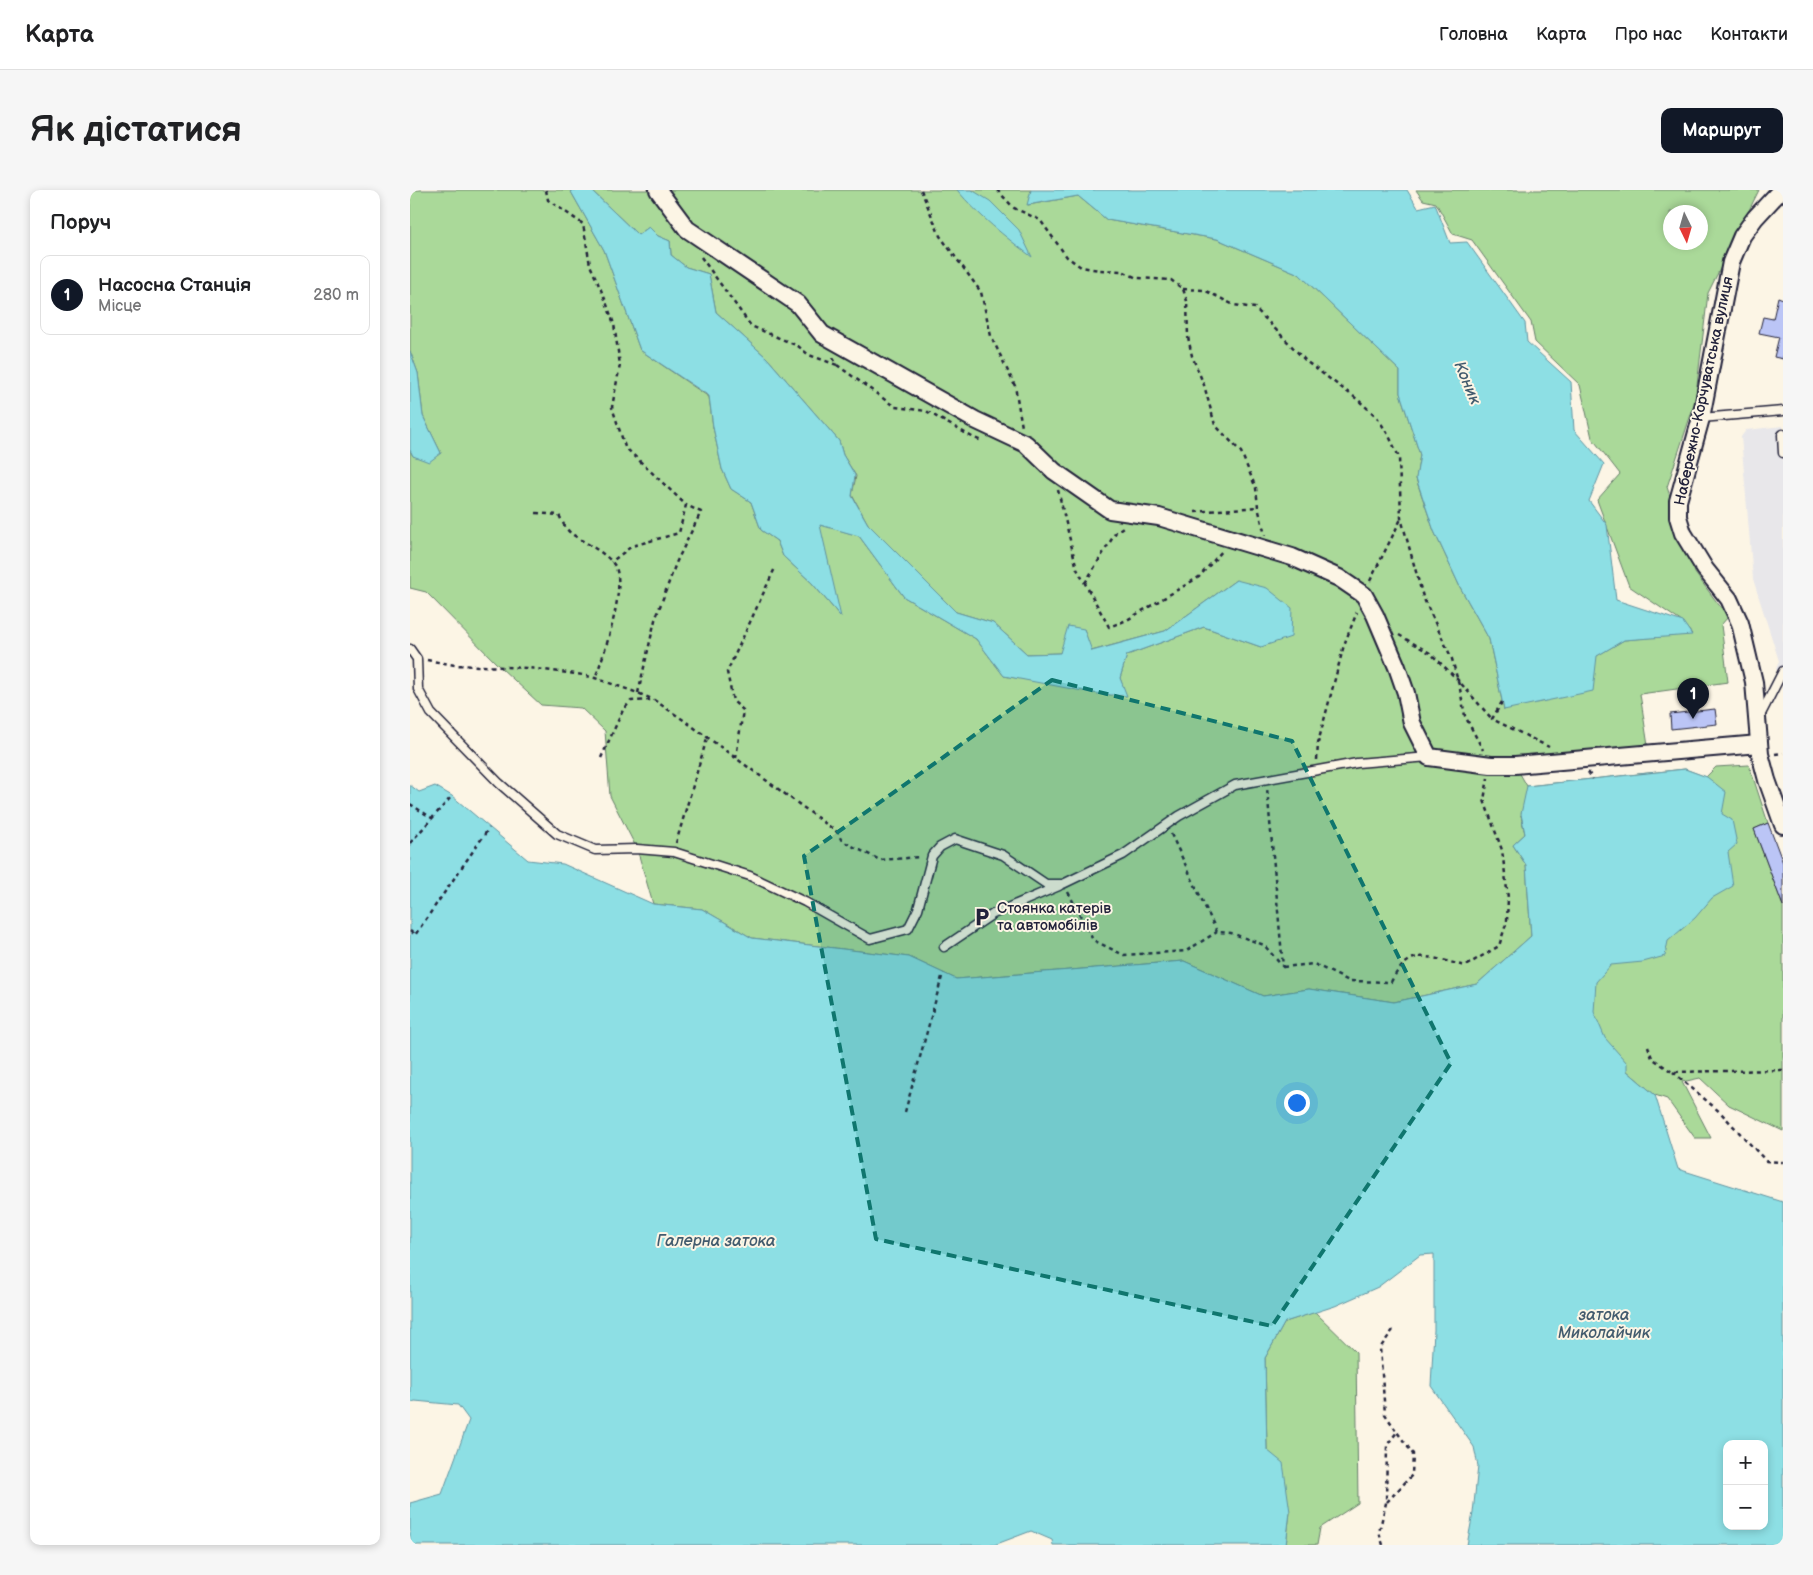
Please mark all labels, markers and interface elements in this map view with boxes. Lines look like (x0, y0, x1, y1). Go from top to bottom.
text: Карта (25, 20, 94, 49)
text: Головна (1439, 24, 1508, 45)
text: Карта (1536, 24, 1587, 45)
text: Про нас (1615, 24, 1682, 45)
text: Контакти (1710, 24, 1788, 45)
button: Маршрут (1661, 108, 1783, 153)
text: Як дістатися (30, 109, 242, 152)
north arrow (1663, 205, 1708, 250)
text: Поруч (50, 210, 111, 235)
text: Насосна Станція (98, 274, 251, 297)
street label: Набережно-Корчуватська вулиця (1670, 275, 1738, 507)
text: 1 (64, 286, 70, 305)
text: 280 m (313, 286, 359, 305)
text: Місце (98, 297, 142, 316)
water label: Коник (1449, 358, 1485, 408)
pin: 1 (1677, 678, 1709, 719)
place label: Стоянка катерів та автомобілів (997, 899, 1111, 935)
parking icon: Стоянка катерів та автомобілів (971, 906, 993, 928)
your location (1284, 1090, 1310, 1116)
water label: Галерна затока (656, 1232, 776, 1251)
water label: затока Миколайчик (1558, 1306, 1651, 1343)
map controls (1723, 1440, 1768, 1530)
button: + (1723, 1440, 1768, 1485)
button: − (1723, 1485, 1768, 1530)

